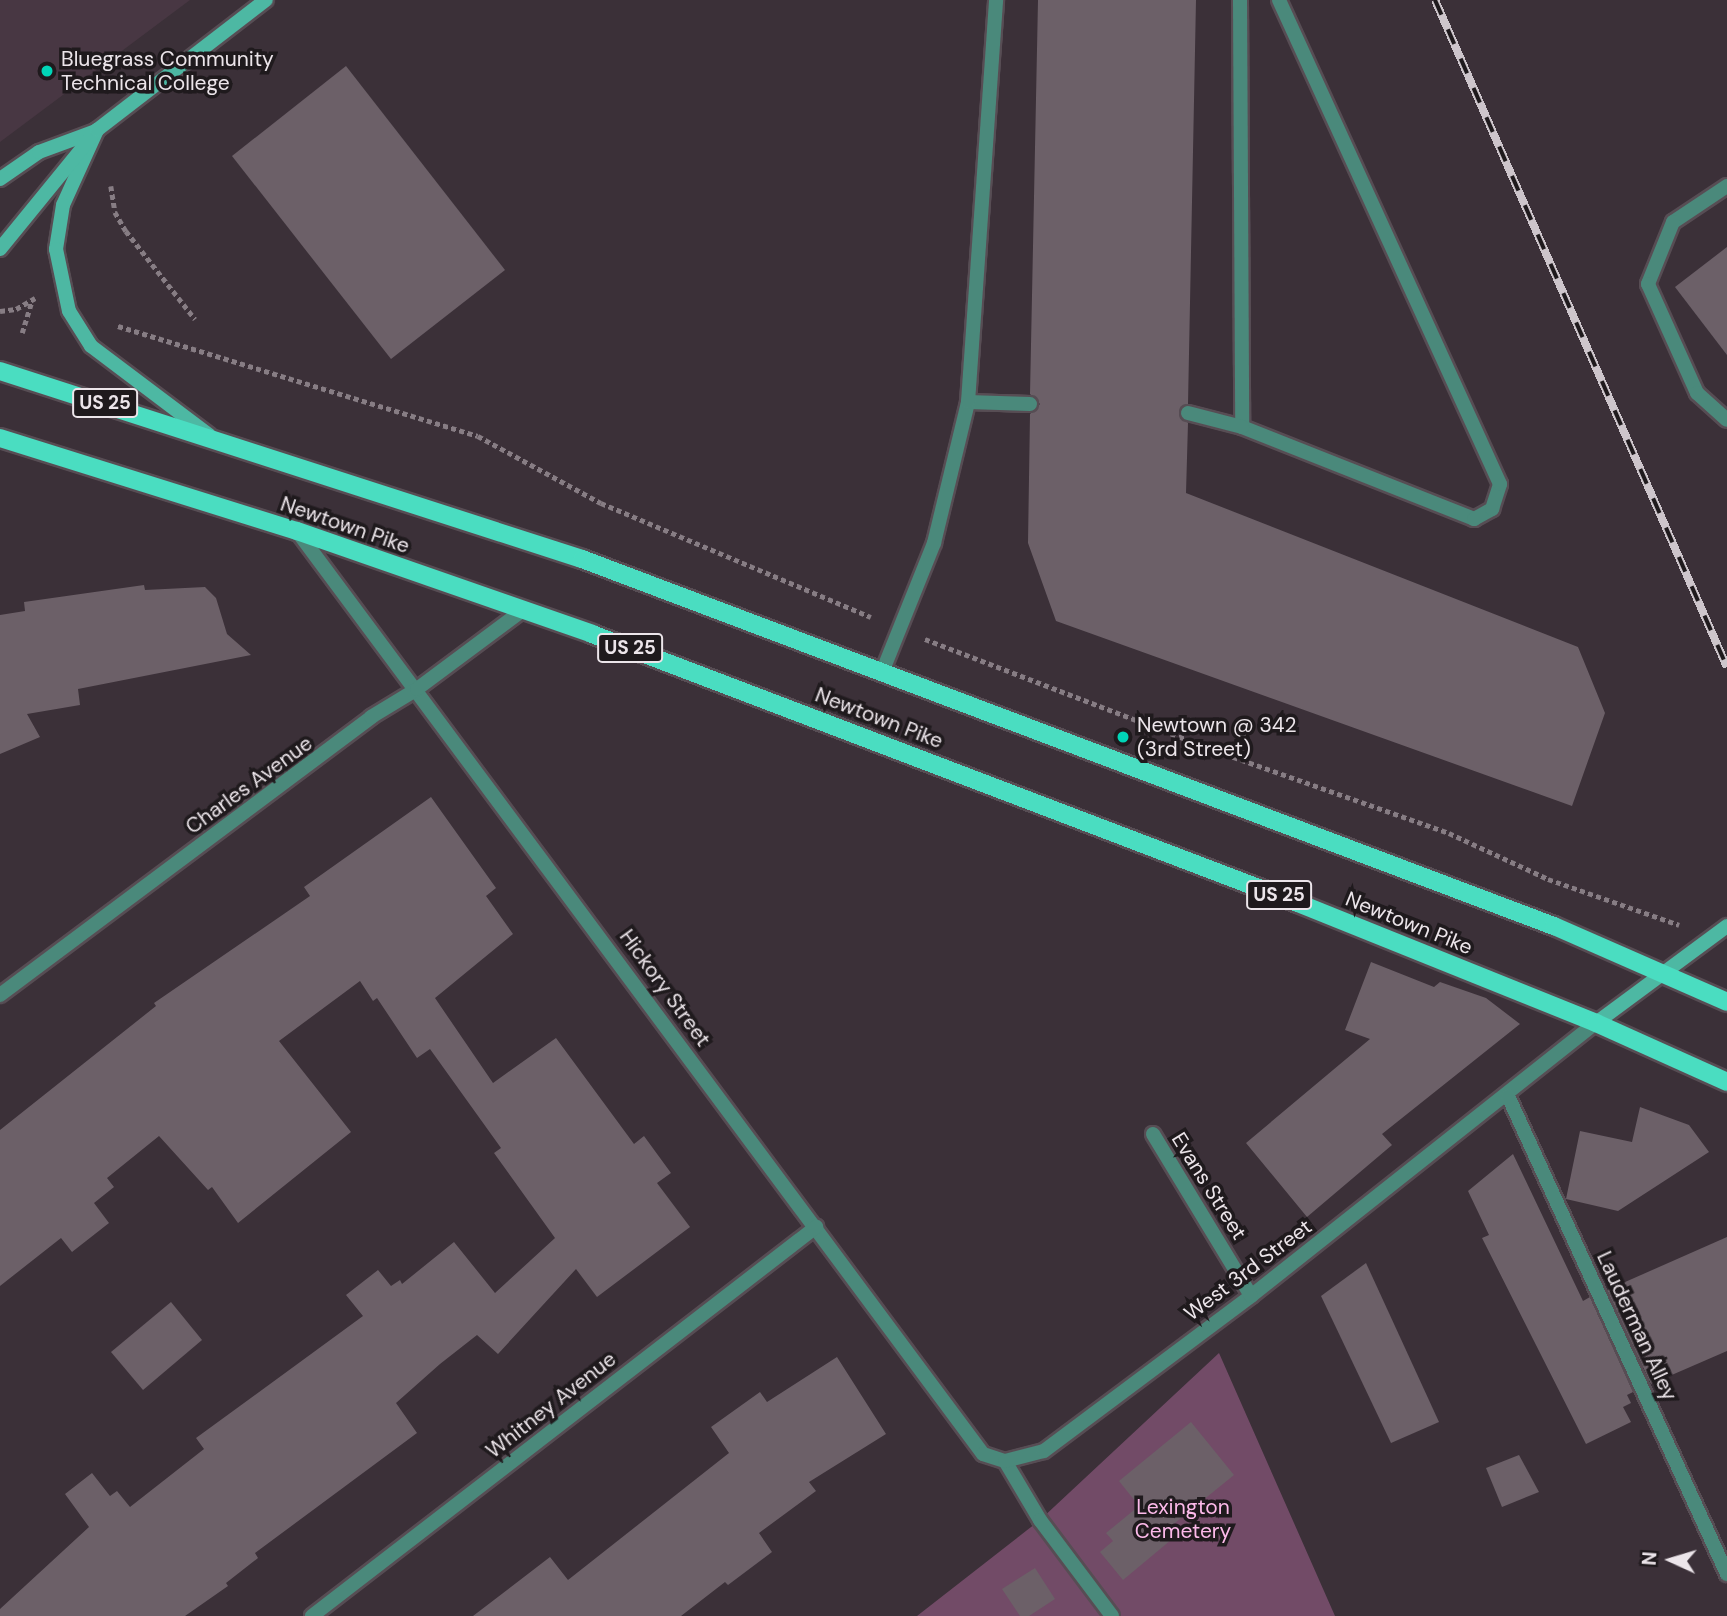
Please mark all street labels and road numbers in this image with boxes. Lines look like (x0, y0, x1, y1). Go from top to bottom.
road number: US 25 (72, 388, 138, 418)
street label: Newtown Pike (277, 491, 413, 559)
road number: US 25 (597, 632, 663, 664)
street label: Newtown Pike (812, 682, 946, 754)
street label: Charles Avenue (181, 731, 317, 839)
road number: US 25 (1246, 880, 1312, 911)
street label: Newtown Pike (1342, 886, 1476, 960)
street label: Hickory Street (614, 925, 716, 1051)
street label: Evans Street (1166, 1128, 1252, 1244)
street label: West 3rd Street (1179, 1214, 1317, 1326)
street label: Lauderman Alley (1591, 1247, 1683, 1405)
street label: Whitney Avenue (481, 1346, 621, 1464)

